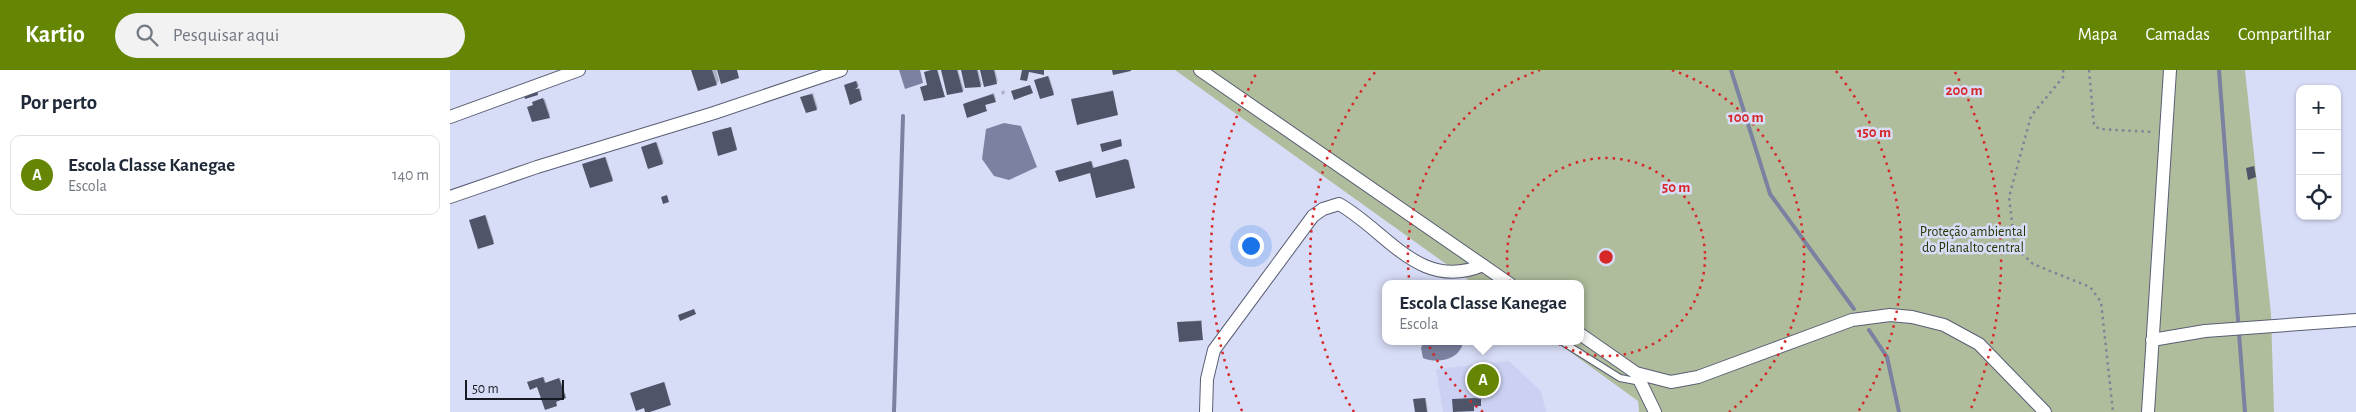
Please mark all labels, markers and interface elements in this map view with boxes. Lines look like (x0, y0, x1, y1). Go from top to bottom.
search box (115, 13, 465, 58)
icon: search (133, 21, 161, 49)
text: Kartio (25, 23, 85, 47)
text: Pesquisar aqui (173, 26, 279, 45)
text: Mapa (2078, 26, 2117, 44)
text: Camadas (2145, 26, 2210, 44)
text: Compartilhar (2238, 26, 2331, 44)
text: 200 m (1945, 83, 1983, 98)
map controls (2296, 85, 2341, 220)
button: + (2296, 85, 2341, 130)
text: Por perto (20, 92, 97, 113)
text: 100 m (1728, 110, 1764, 125)
text: 150 m (1857, 125, 1891, 140)
button: − (2296, 130, 2341, 175)
text: Escola Classe Kanegae (68, 156, 235, 175)
text: A (32, 167, 42, 183)
text: 140 m (392, 167, 429, 183)
button: locate (2296, 175, 2341, 220)
text: Escola (68, 178, 107, 194)
text: 50 m (1662, 180, 1690, 195)
park label: Proteção ambiental do Planalto central (1920, 225, 2026, 255)
your location (1238, 233, 1264, 259)
centre of rings (1597, 248, 1615, 266)
popup (1382, 280, 1584, 345)
text: Escola Classe Kanegae (1399, 294, 1567, 313)
text: Escola (1399, 316, 1438, 332)
pin: A (1467, 361, 1499, 399)
scale bar (465, 377, 564, 400)
text: 50 m (472, 382, 499, 396)

